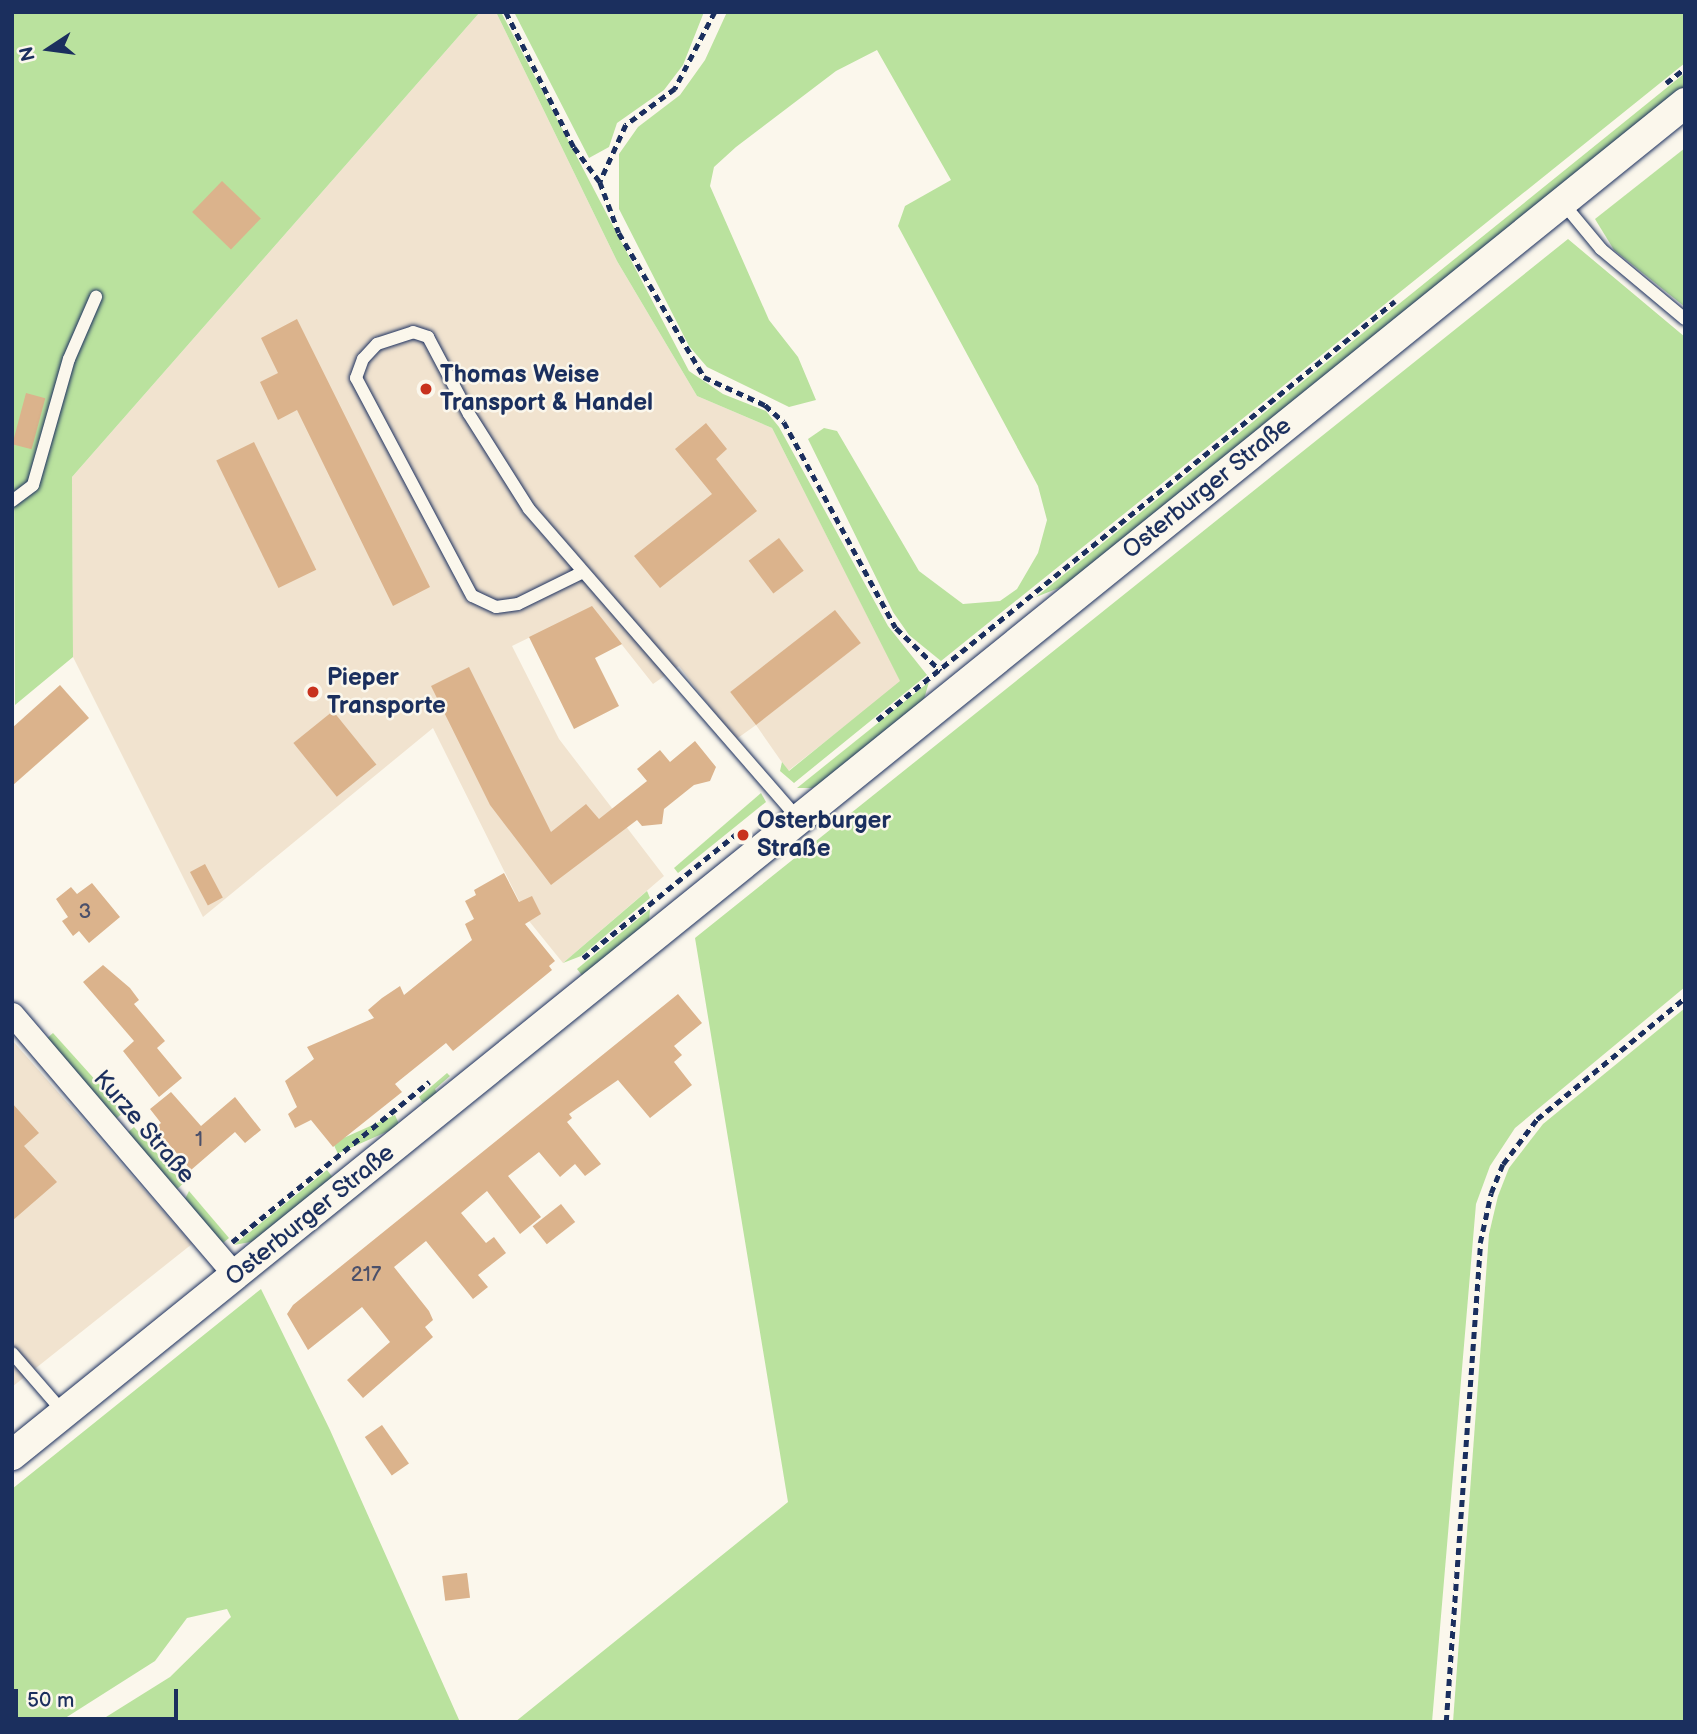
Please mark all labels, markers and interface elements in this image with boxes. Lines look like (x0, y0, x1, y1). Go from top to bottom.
north arrow (14, 14, 84, 84)
text: N (15, 44, 41, 63)
place label: Thomas Weise Transport & Handel (440, 361, 653, 417)
marker: Thomas Weise Transport & Handel (418, 381, 434, 397)
street label: Osterburger Straße (1117, 411, 1297, 565)
place label: Pieper Transporte (327, 664, 446, 720)
marker: Pieper Transporte (305, 684, 321, 700)
place label: Osterburger Straße (757, 807, 891, 863)
marker: Osterburger Straße (735, 827, 751, 843)
house number: 3 (79, 899, 91, 925)
street label: Kurze Straße (87, 1065, 201, 1189)
house number: 1 (195, 1127, 203, 1153)
street label: Osterburger Straße (220, 1138, 400, 1292)
house number: 217 (351, 1262, 381, 1288)
scale bar (18, 1674, 182, 1718)
text: 50 m (27, 1688, 74, 1713)

